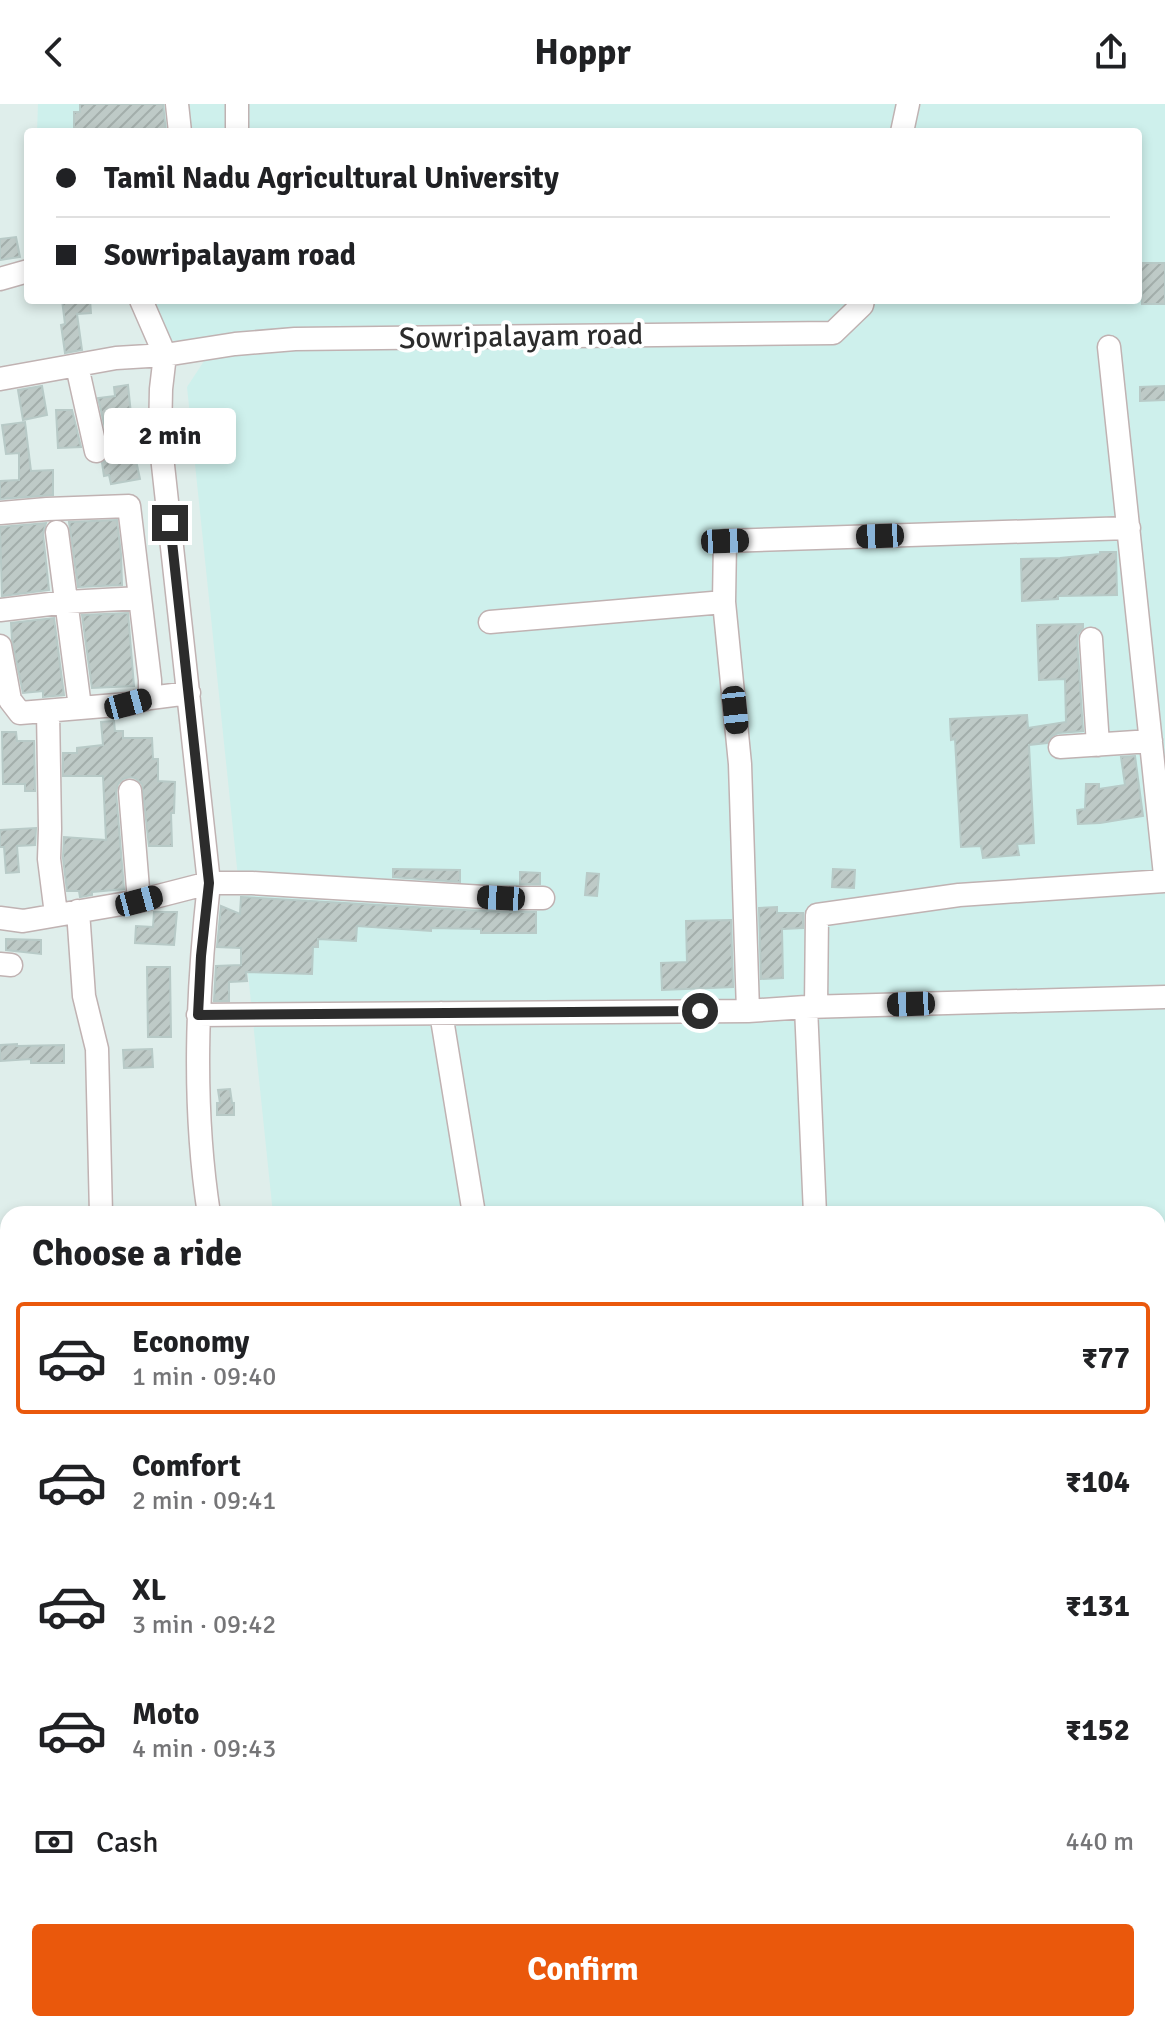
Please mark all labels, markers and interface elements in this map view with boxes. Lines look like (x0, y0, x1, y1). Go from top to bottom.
icon: back (32, 30, 76, 74)
text: Hoppr (534, 30, 631, 75)
icon: share (1089, 30, 1133, 74)
text: Tamil Nadu Agricultural University (104, 160, 559, 197)
text: Sowripalayam road (104, 237, 356, 274)
street label: Sowripalayam road (398, 316, 644, 357)
callout: 2 min (104, 407, 236, 463)
text: 2 min (139, 420, 201, 452)
route end (152, 505, 188, 541)
car (856, 523, 904, 549)
car (701, 528, 749, 554)
car (721, 685, 749, 735)
car (102, 686, 154, 722)
car (113, 883, 165, 919)
car (476, 885, 526, 911)
car (887, 991, 935, 1017)
route start (682, 993, 718, 1029)
text: Choose a ride (32, 1231, 242, 1276)
icon: car (36, 1322, 108, 1394)
text: Economy (132, 1324, 249, 1361)
text: ₹77 (1081, 1340, 1130, 1377)
text: 1 min · 09:40 (132, 1361, 276, 1393)
icon: car (36, 1446, 108, 1518)
text: Comfort (132, 1448, 241, 1485)
text: ₹104 (1065, 1464, 1130, 1501)
text: 2 min · 09:41 (132, 1485, 276, 1517)
icon: car (36, 1570, 108, 1642)
text: XL (132, 1572, 166, 1609)
text: ₹131 (1065, 1588, 1130, 1625)
text: 3 min · 09:42 (132, 1609, 276, 1641)
icon: car (36, 1694, 108, 1766)
text: Moto (132, 1696, 199, 1733)
text: ₹152 (1065, 1712, 1130, 1749)
text: 4 min · 09:43 (132, 1733, 276, 1765)
icon: cash (32, 1820, 76, 1864)
text: Cash (96, 1824, 159, 1861)
text: 440 m (1065, 1826, 1134, 1858)
button: Confirm (32, 1924, 1134, 2016)

